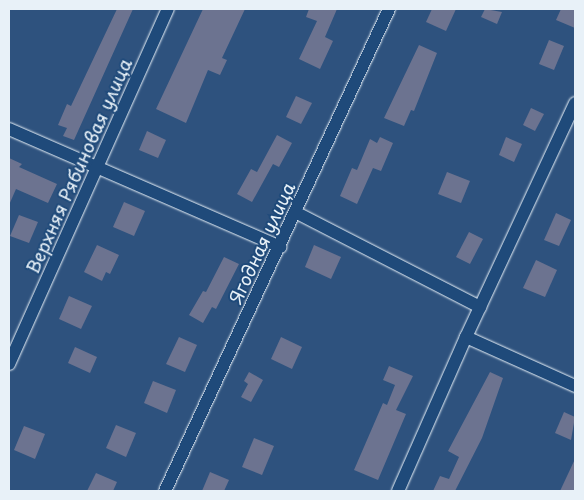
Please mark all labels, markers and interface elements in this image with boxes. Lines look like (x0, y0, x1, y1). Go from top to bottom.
street label: Верхняя Рябиновая улица (22, 55, 136, 277)
street label: Ягодная улица (224, 178, 300, 308)

